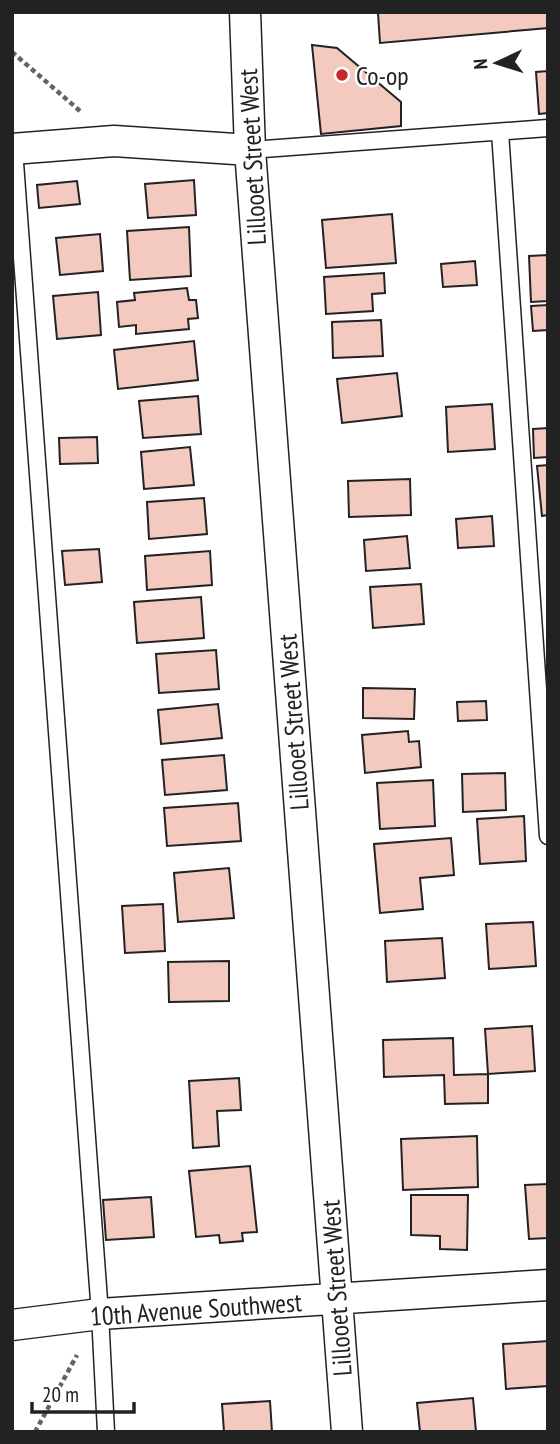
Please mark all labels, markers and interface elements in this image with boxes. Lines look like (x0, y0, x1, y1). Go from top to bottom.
north arrow (462, 28, 532, 98)
text: N (468, 58, 492, 70)
place label: Co-op (356, 59, 409, 92)
marker: Co-op (334, 67, 350, 83)
street label: Lillooet Street West (231, 68, 273, 246)
street label: Lillooet Street West (270, 633, 316, 811)
street label: Lillooet Street West (313, 1199, 359, 1377)
street label: 10th Avenue Southwest (89, 1285, 303, 1333)
scale bar (32, 1370, 133, 1414)
text: 20 m (42, 1381, 79, 1408)

